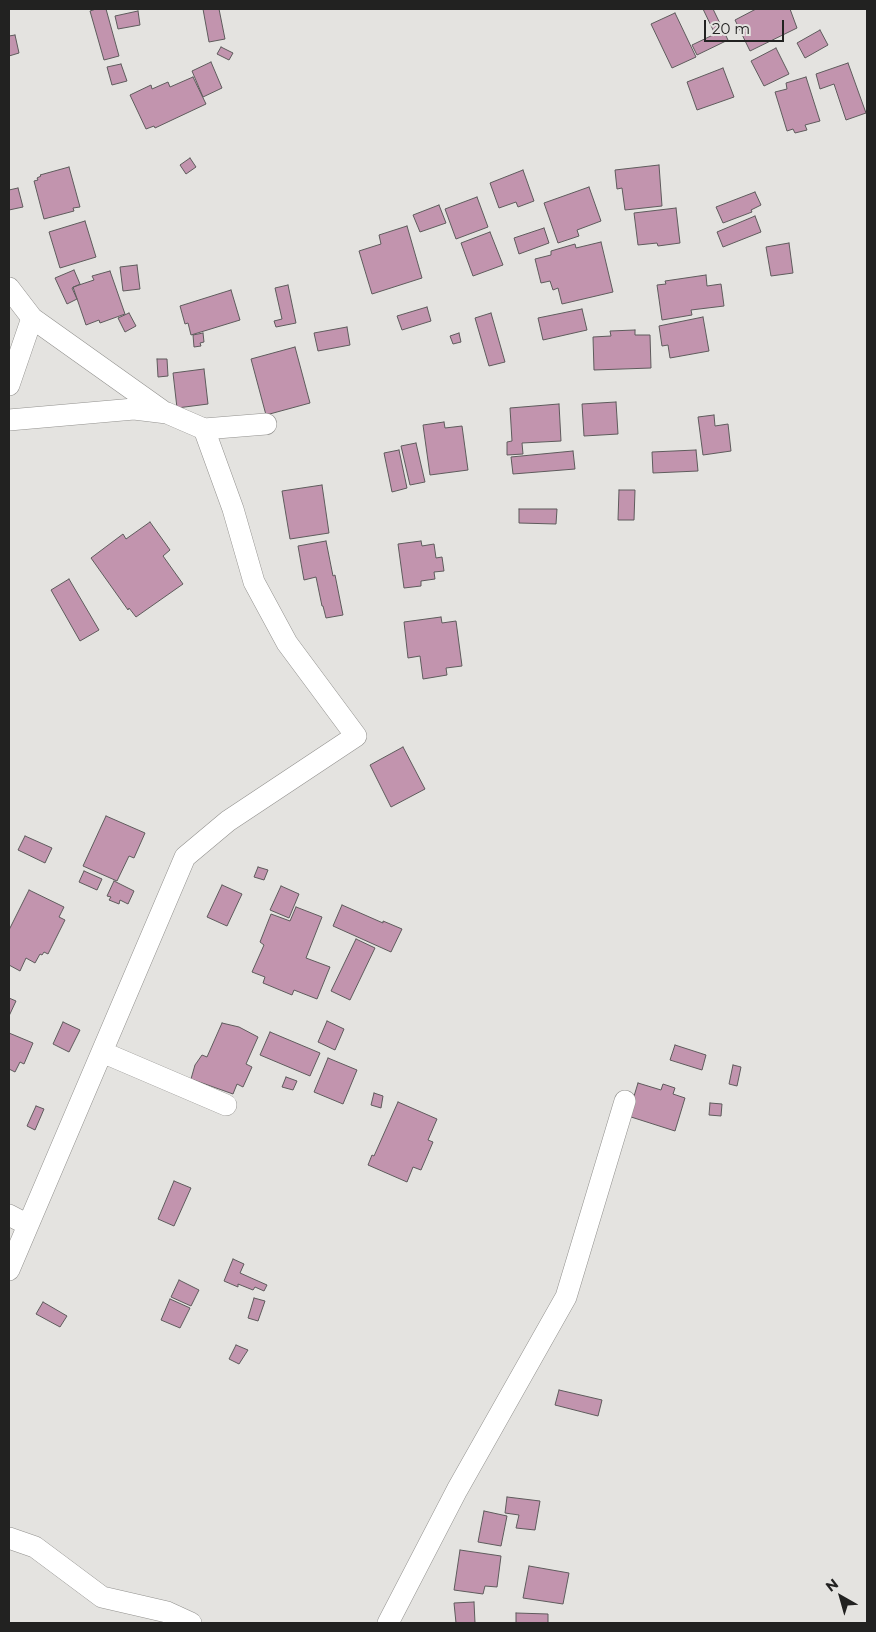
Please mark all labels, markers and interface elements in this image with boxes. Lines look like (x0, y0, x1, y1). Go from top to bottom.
scale bar (706, 10, 786, 42)
text: 20 m (712, 19, 750, 38)
north arrow (816, 1572, 866, 1622)
text: N (822, 1575, 842, 1596)

